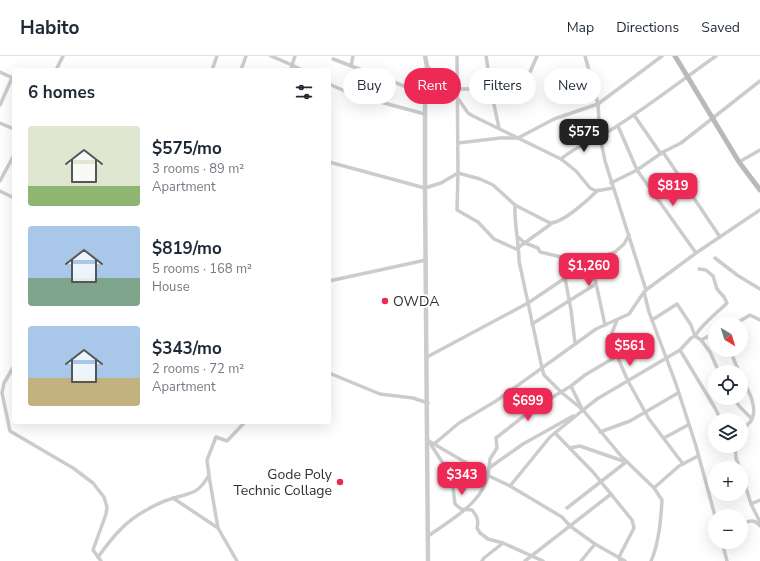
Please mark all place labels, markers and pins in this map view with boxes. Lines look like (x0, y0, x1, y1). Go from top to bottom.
pin: $575 (560, 119, 608, 153)
pin: $819 (649, 173, 697, 207)
pin: $1,260 (556, 253, 622, 287)
place label: OWDA (393, 292, 439, 311)
marker: OWDA (380, 296, 390, 306)
pin: $561 (606, 333, 654, 367)
pin: $699 (504, 388, 552, 422)
pin: $343 (438, 462, 486, 496)
place label: Gode Poly Technic Collage (233, 465, 333, 500)
marker: Gode Poly Technic Collage (335, 477, 345, 487)

